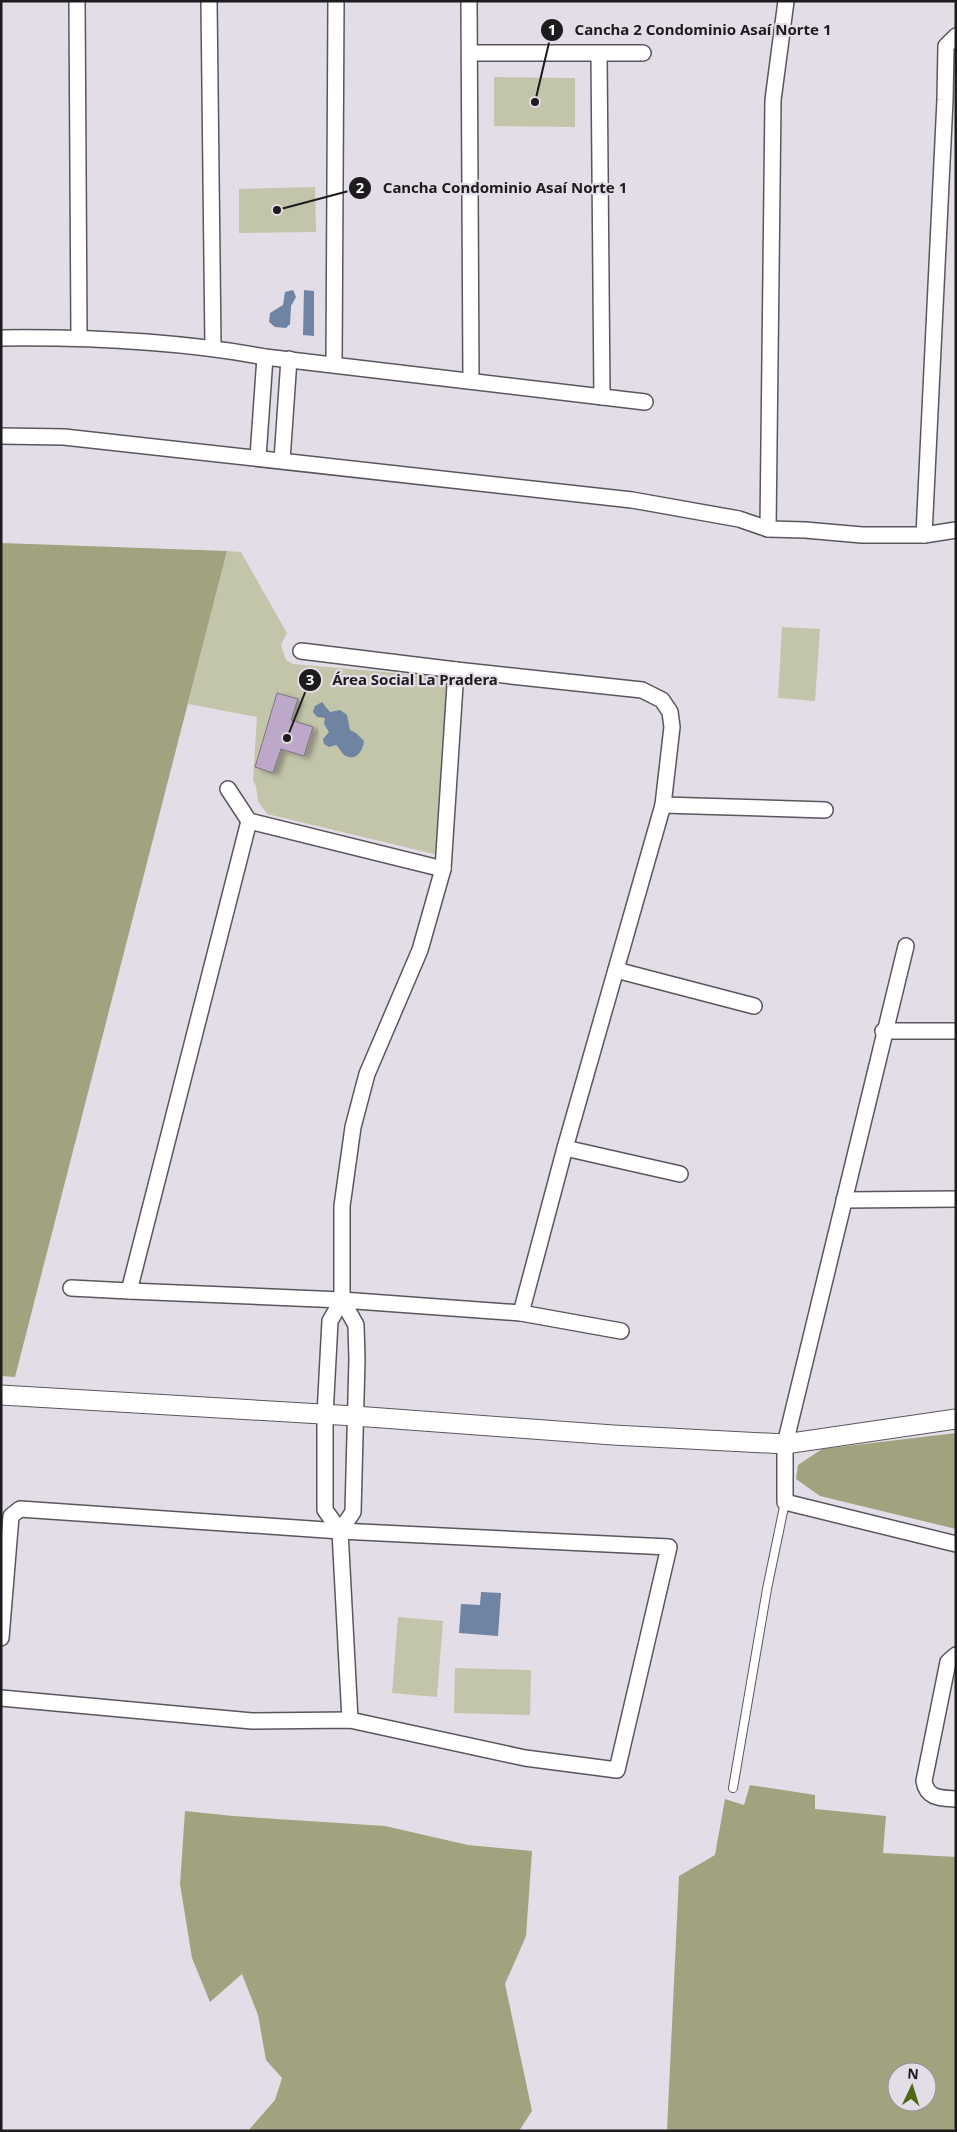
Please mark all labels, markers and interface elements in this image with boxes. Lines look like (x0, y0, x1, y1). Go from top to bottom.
callout: Cancha 2 Condominio Asaí Norte 1 (539, 15, 841, 45)
text: 1 (548, 19, 556, 39)
text: Cancha 2 Condominio Asaí Norte 1 (575, 19, 831, 39)
callout: Cancha Condominio Asaí Norte 1 (347, 173, 637, 203)
text: 2 (356, 177, 365, 197)
text: Cancha Condominio Asaí Norte 1 (383, 177, 627, 197)
callout: Área Social La Pradera (297, 665, 508, 695)
text: 3 (306, 669, 314, 689)
text: Área Social La Pradera (332, 669, 498, 689)
north arrow (887, 2062, 937, 2112)
text: N (907, 2064, 919, 2083)

